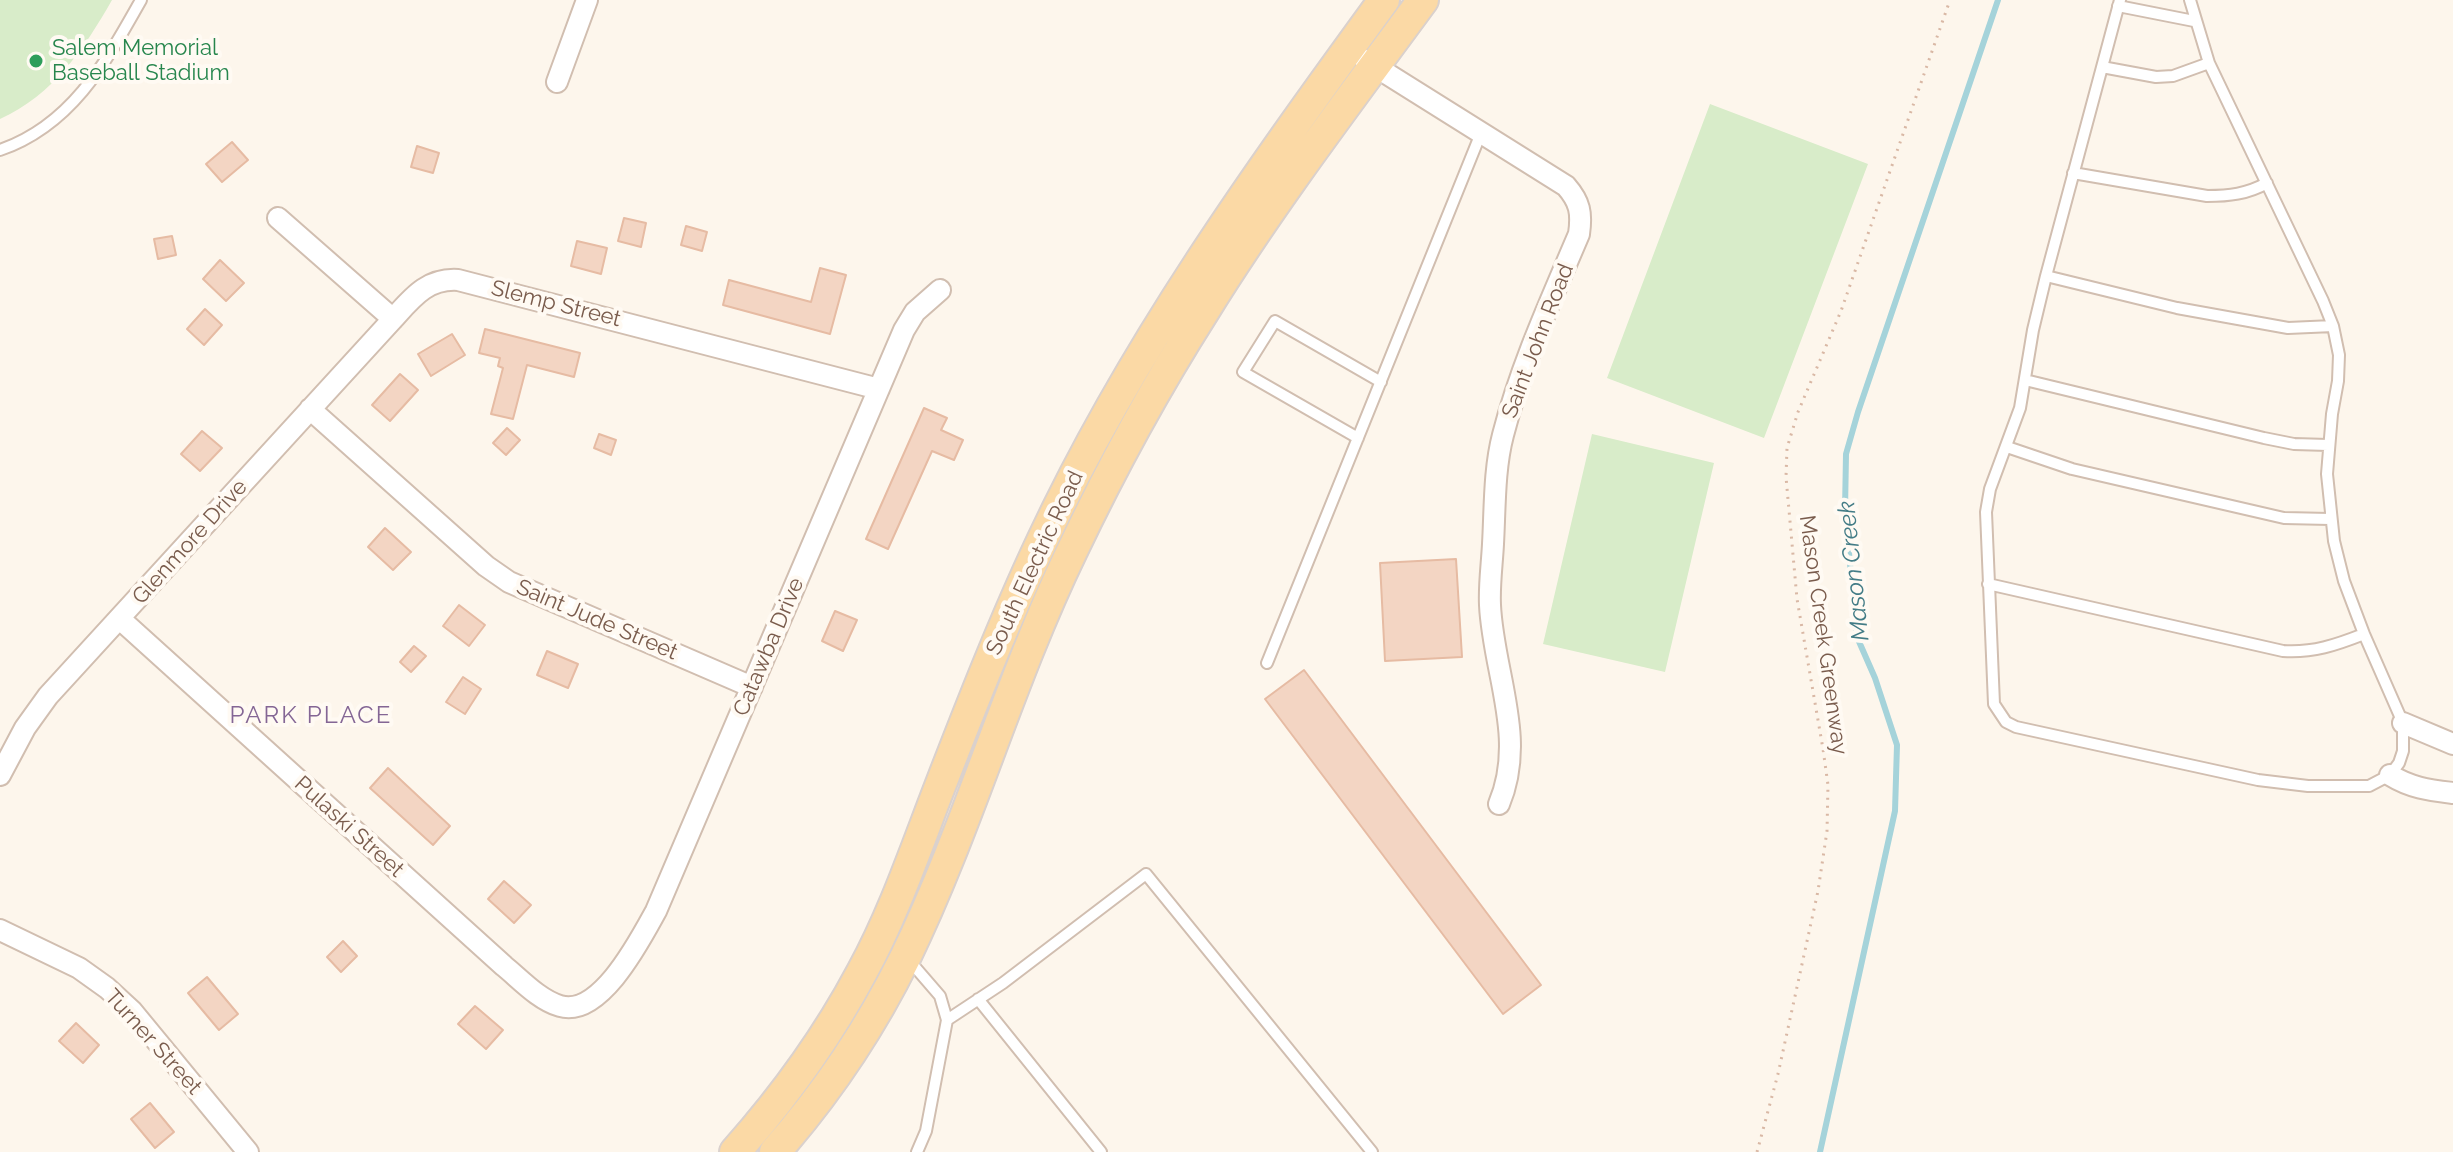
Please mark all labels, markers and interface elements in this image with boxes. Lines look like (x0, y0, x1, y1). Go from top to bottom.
place label: Salem Memorial Baseball Stadium (52, 35, 230, 86)
marker: Salem Memorial Baseball Stadium (27, 52, 45, 70)
street label: Saint John Road (1496, 260, 1580, 422)
street label: Slemp Street (488, 275, 624, 333)
street label: South Electric Road (981, 467, 1089, 659)
street label: Glenmore Drive (127, 474, 253, 610)
water label: Mason Creek (1832, 499, 1876, 643)
street label: Mason Creek Greenway (1793, 514, 1853, 756)
street label: Saint Jude Street (512, 574, 682, 666)
street label: Catawba Drive (728, 574, 810, 720)
district label: PARK PLACE (230, 702, 392, 730)
street label: Pulaski Street (289, 771, 409, 883)
street label: Turner Street (99, 984, 207, 1100)

